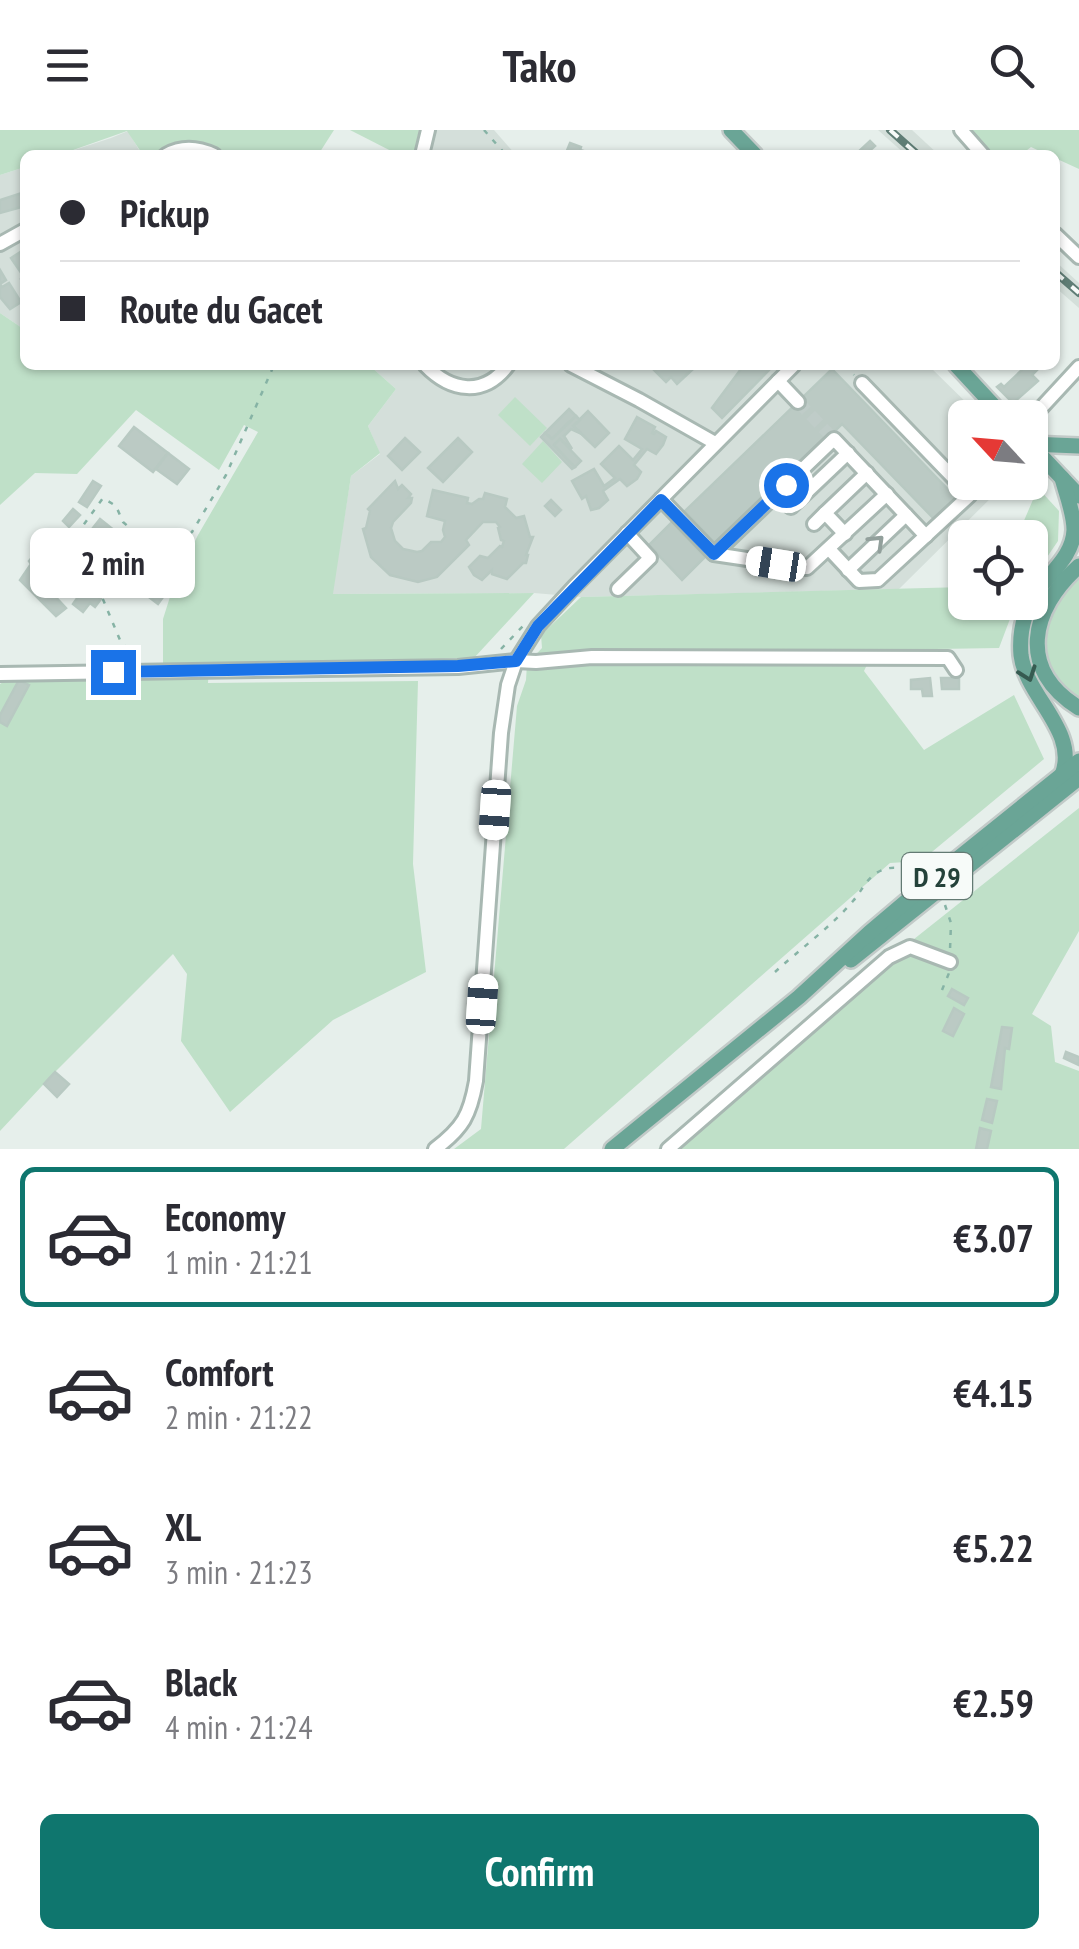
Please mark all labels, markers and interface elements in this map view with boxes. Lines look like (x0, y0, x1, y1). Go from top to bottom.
text: Tako (502, 36, 577, 94)
icon: menu (40, 38, 95, 93)
icon: search (984, 38, 1039, 93)
text: Pickup (120, 188, 210, 237)
text: Route du Gacet (120, 284, 323, 333)
north arrow (948, 400, 1048, 500)
map controls (948, 400, 1048, 620)
route start (764, 463, 809, 508)
button: locate (948, 520, 1048, 620)
callout: 2 min (31, 527, 196, 597)
one-way arrow (866, 536, 884, 554)
text: 2 min (80, 542, 145, 584)
car (744, 544, 808, 584)
route end (91, 650, 136, 695)
one-way arrow (1016, 664, 1036, 682)
car (478, 779, 512, 841)
road number: D 29 (902, 853, 972, 899)
car (465, 973, 499, 1035)
icon: car (45, 1192, 135, 1282)
text: Economy (165, 1192, 285, 1241)
text: €3.07 (953, 1213, 1034, 1262)
text: 1 min · 21:21 (165, 1241, 313, 1283)
icon: car (45, 1347, 135, 1437)
text: Comfort (165, 1347, 274, 1396)
text: €4.15 (953, 1368, 1034, 1417)
text: 2 min · 21:22 (165, 1396, 313, 1438)
icon: car (45, 1502, 135, 1592)
text: XL (165, 1502, 201, 1551)
text: €5.22 (953, 1523, 1034, 1572)
text: 3 min · 21:23 (165, 1551, 313, 1593)
icon: car (45, 1657, 135, 1747)
text: Black (165, 1657, 238, 1706)
text: €2.59 (953, 1678, 1034, 1727)
text: 4 min · 21:24 (165, 1706, 313, 1748)
button: Confirm (40, 1814, 1039, 1929)

